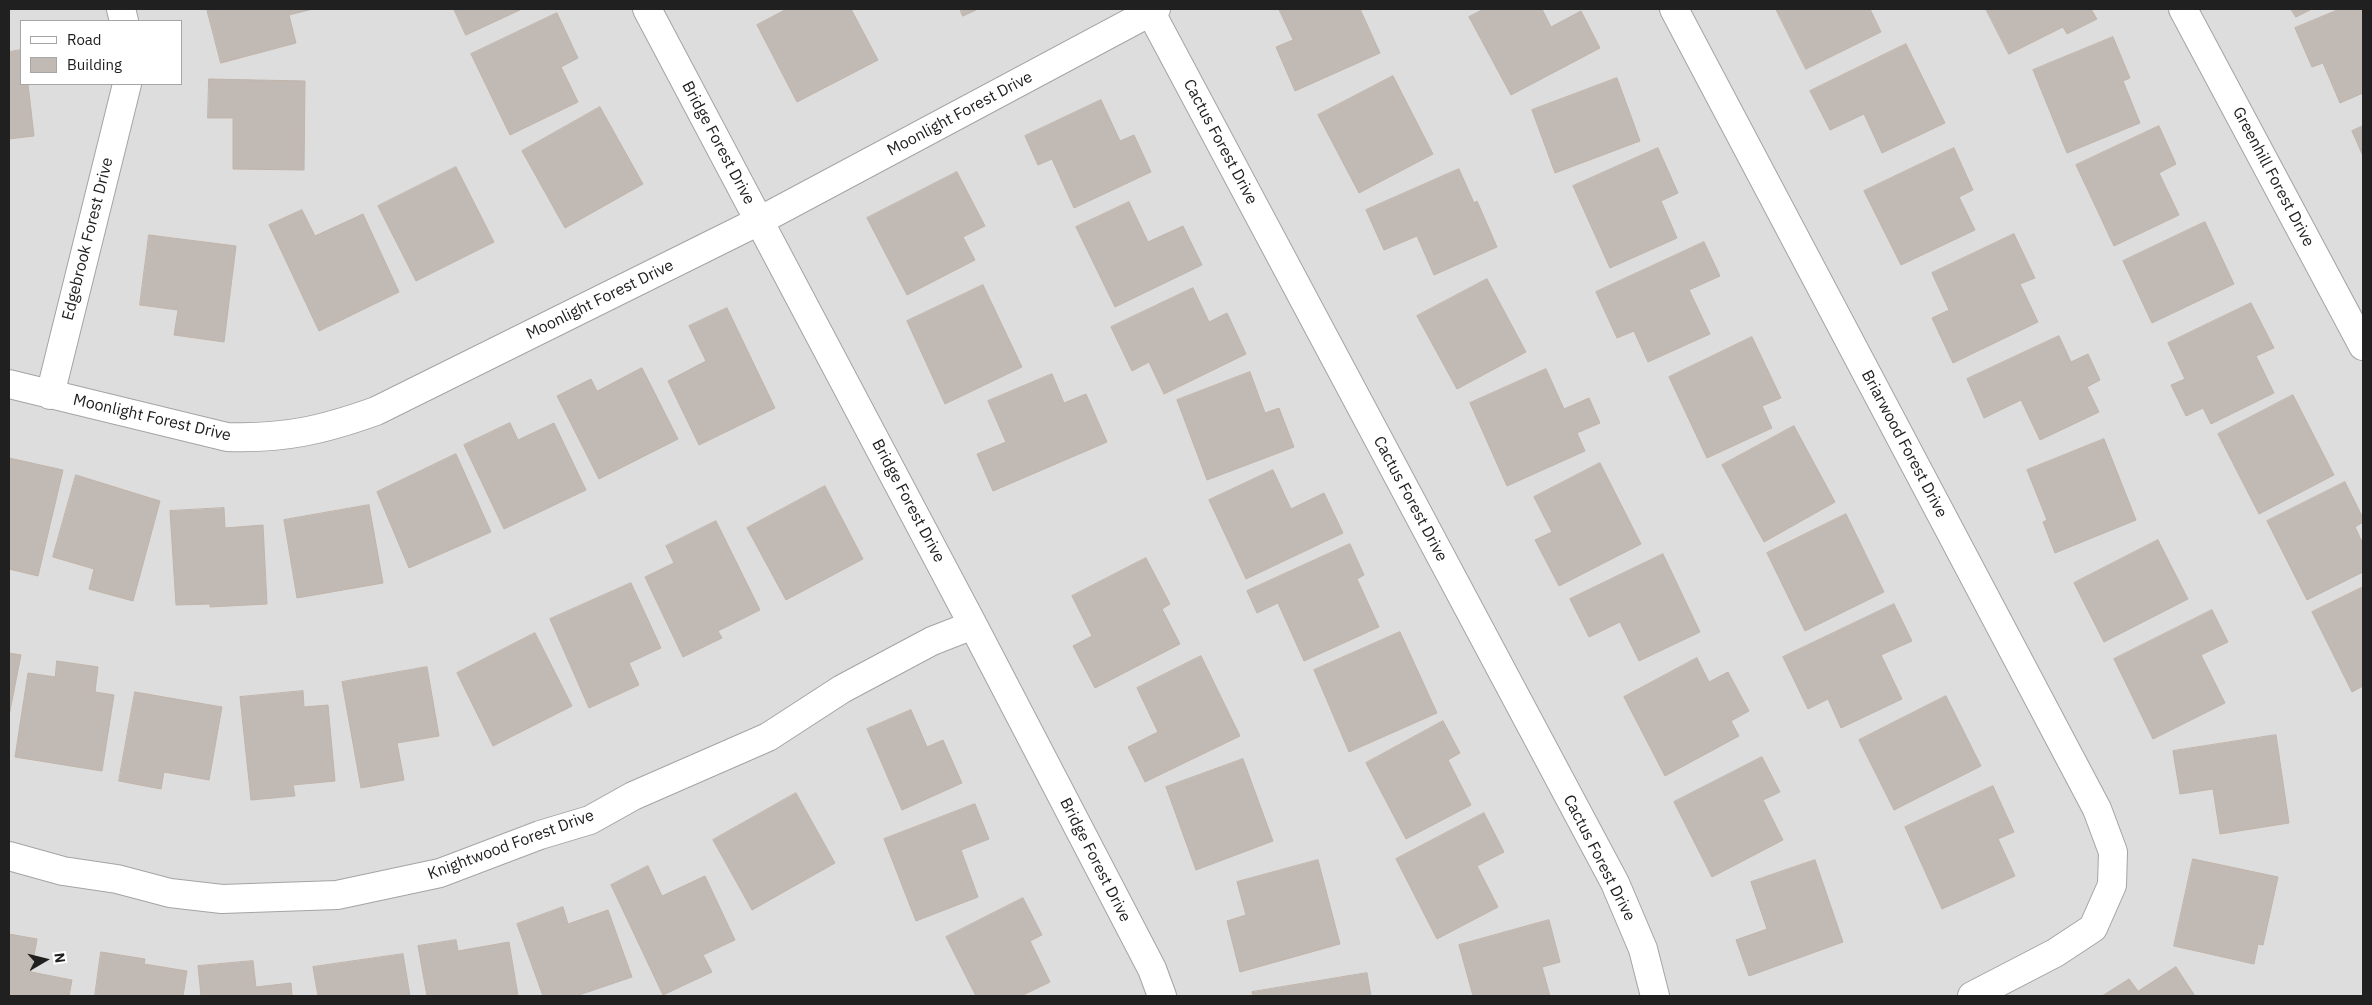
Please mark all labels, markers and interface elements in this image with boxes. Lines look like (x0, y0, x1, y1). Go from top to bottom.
legend (20, 20, 182, 85)
text: Road (67, 30, 102, 49)
text: Building (67, 55, 122, 74)
street label: Moonlight Forest Drive (884, 68, 1036, 160)
street label: Cactus Forest Drive (1179, 76, 1261, 208)
street label: Bridge Forest Drive (677, 78, 759, 208)
street label: Greenhill Forest Drive (2228, 104, 2318, 250)
street label: Edgebrook Forest Drive (58, 156, 118, 322)
street label: Moonlight Forest Drive (523, 256, 677, 344)
street label: Briarwood Forest Drive (1857, 367, 1951, 521)
street label: Moonlight Forest Drive (71, 390, 233, 446)
street label: Cactus Forest Drive (1369, 433, 1451, 565)
street label: Bridge Forest Drive (867, 436, 949, 566)
street label: Cactus Forest Drive (1559, 792, 1639, 924)
street label: Bridge Forest Drive (1055, 795, 1135, 925)
street label: Knightwood Forest Drive (425, 806, 597, 884)
north arrow (20, 935, 70, 985)
text: N (50, 952, 69, 964)

